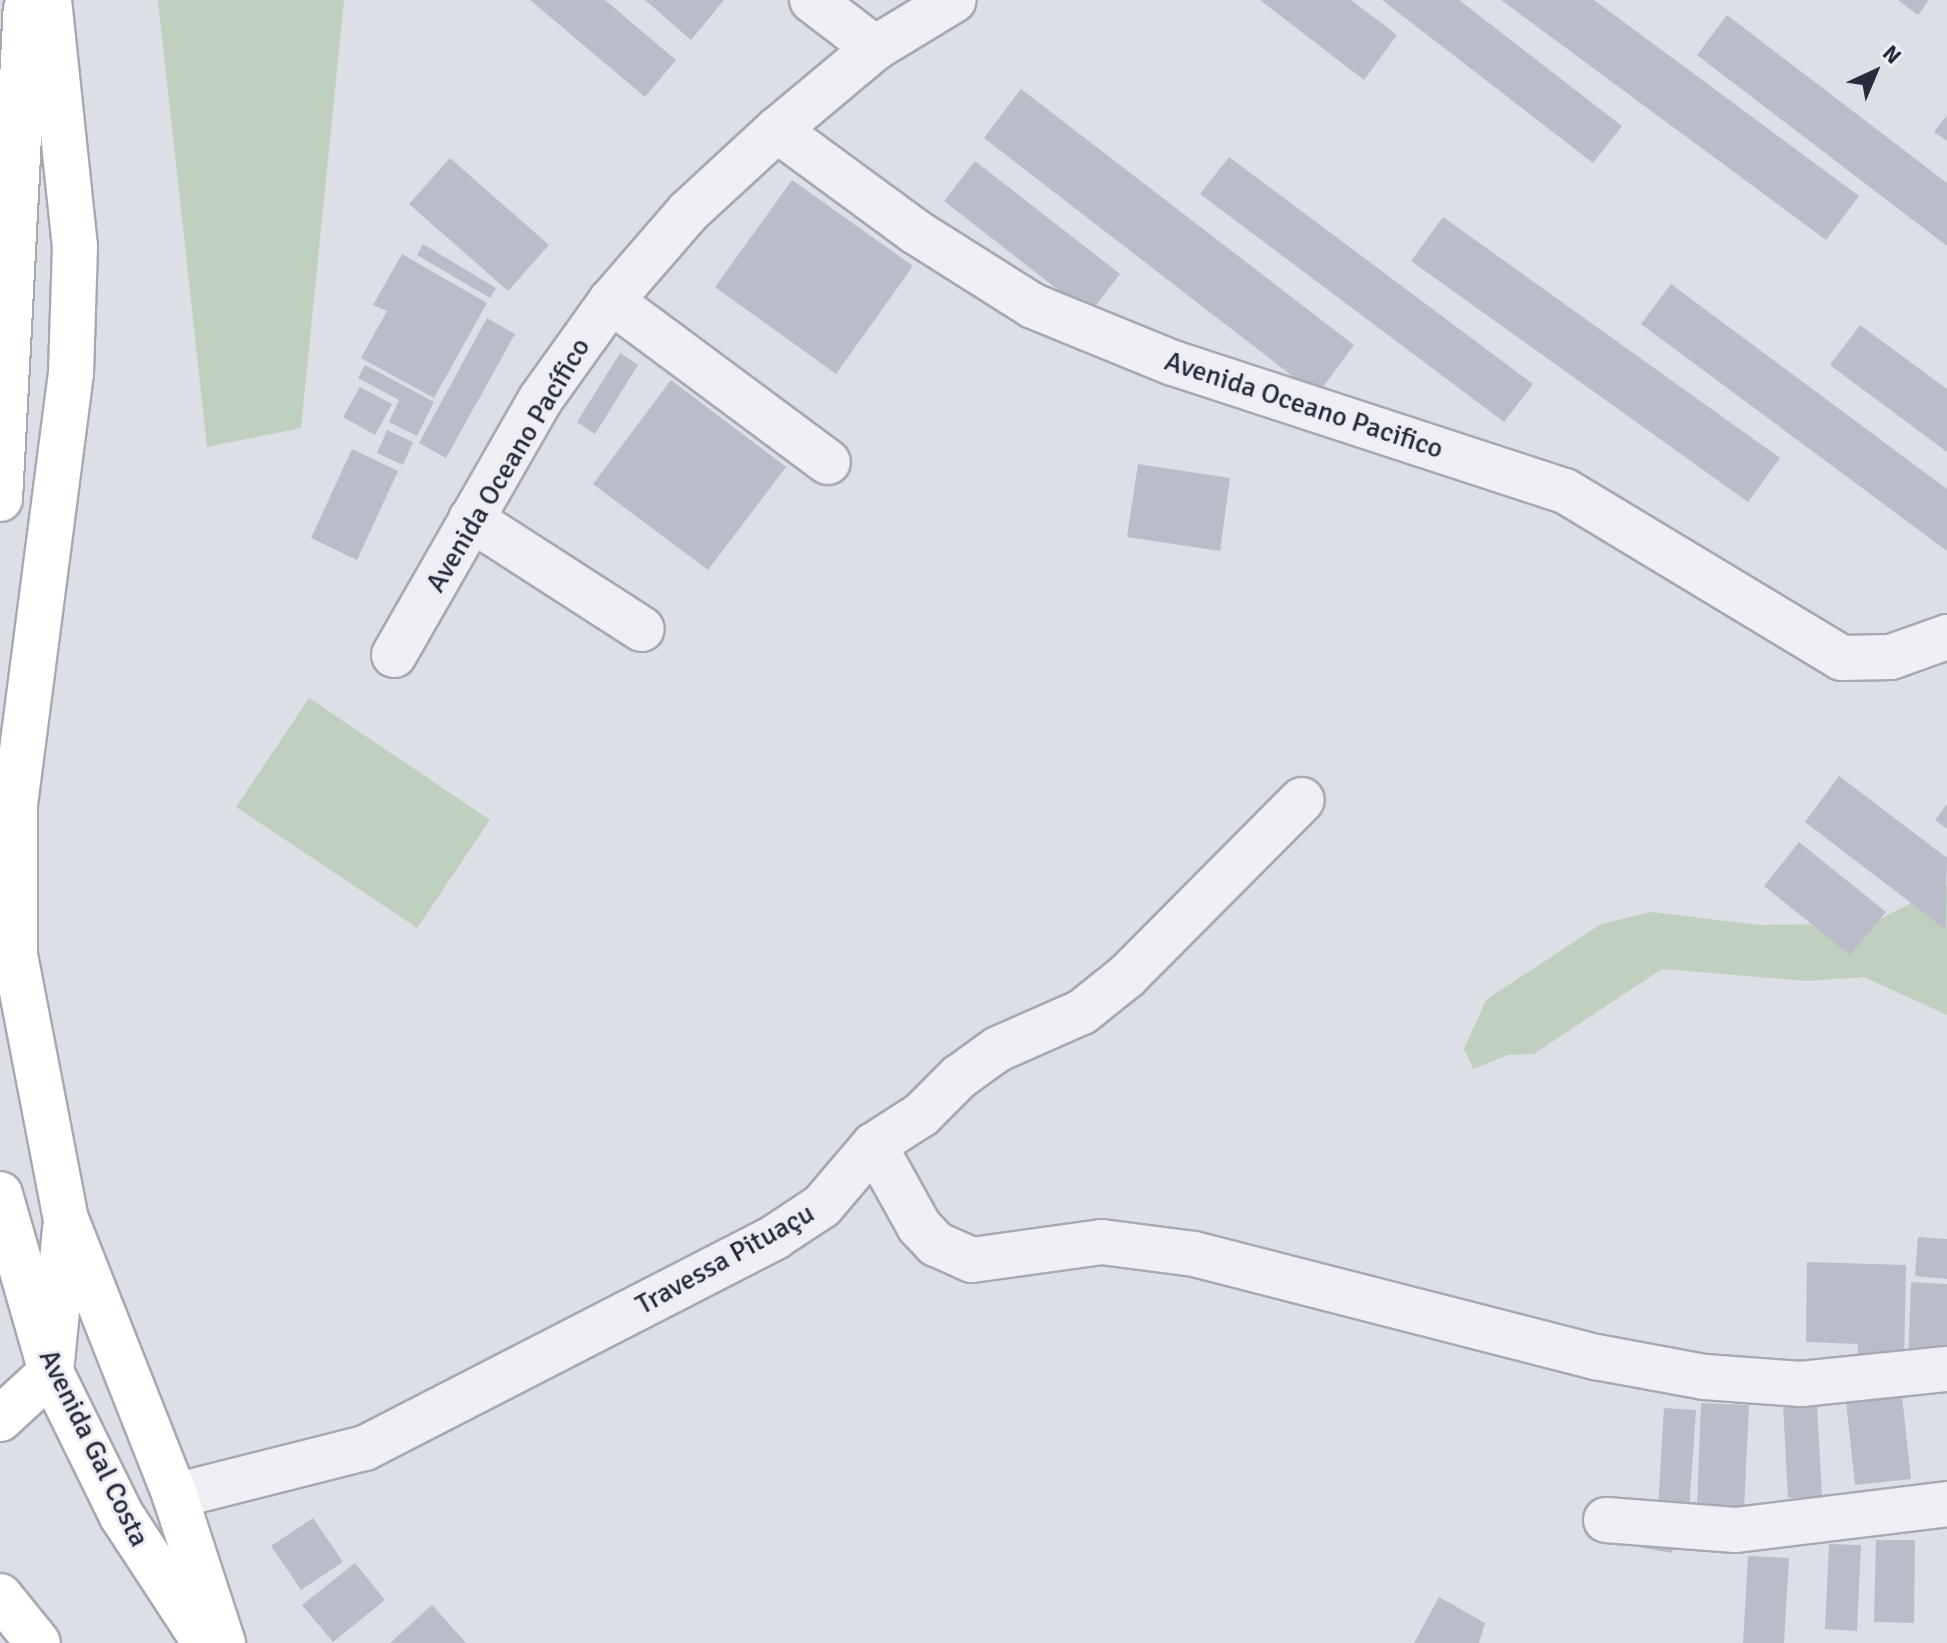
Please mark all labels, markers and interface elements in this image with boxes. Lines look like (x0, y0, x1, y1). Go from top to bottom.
north arrow (1835, 32, 1915, 112)
text: N (1877, 39, 1907, 69)
street label: Avenida Oceano Pacífico (419, 332, 597, 598)
street label: Avenida Oceano Pacifico (1160, 344, 1448, 466)
street label: Travessa Pituaçu (630, 1196, 820, 1322)
street label: Avenida Gal Costa (32, 1344, 156, 1552)

